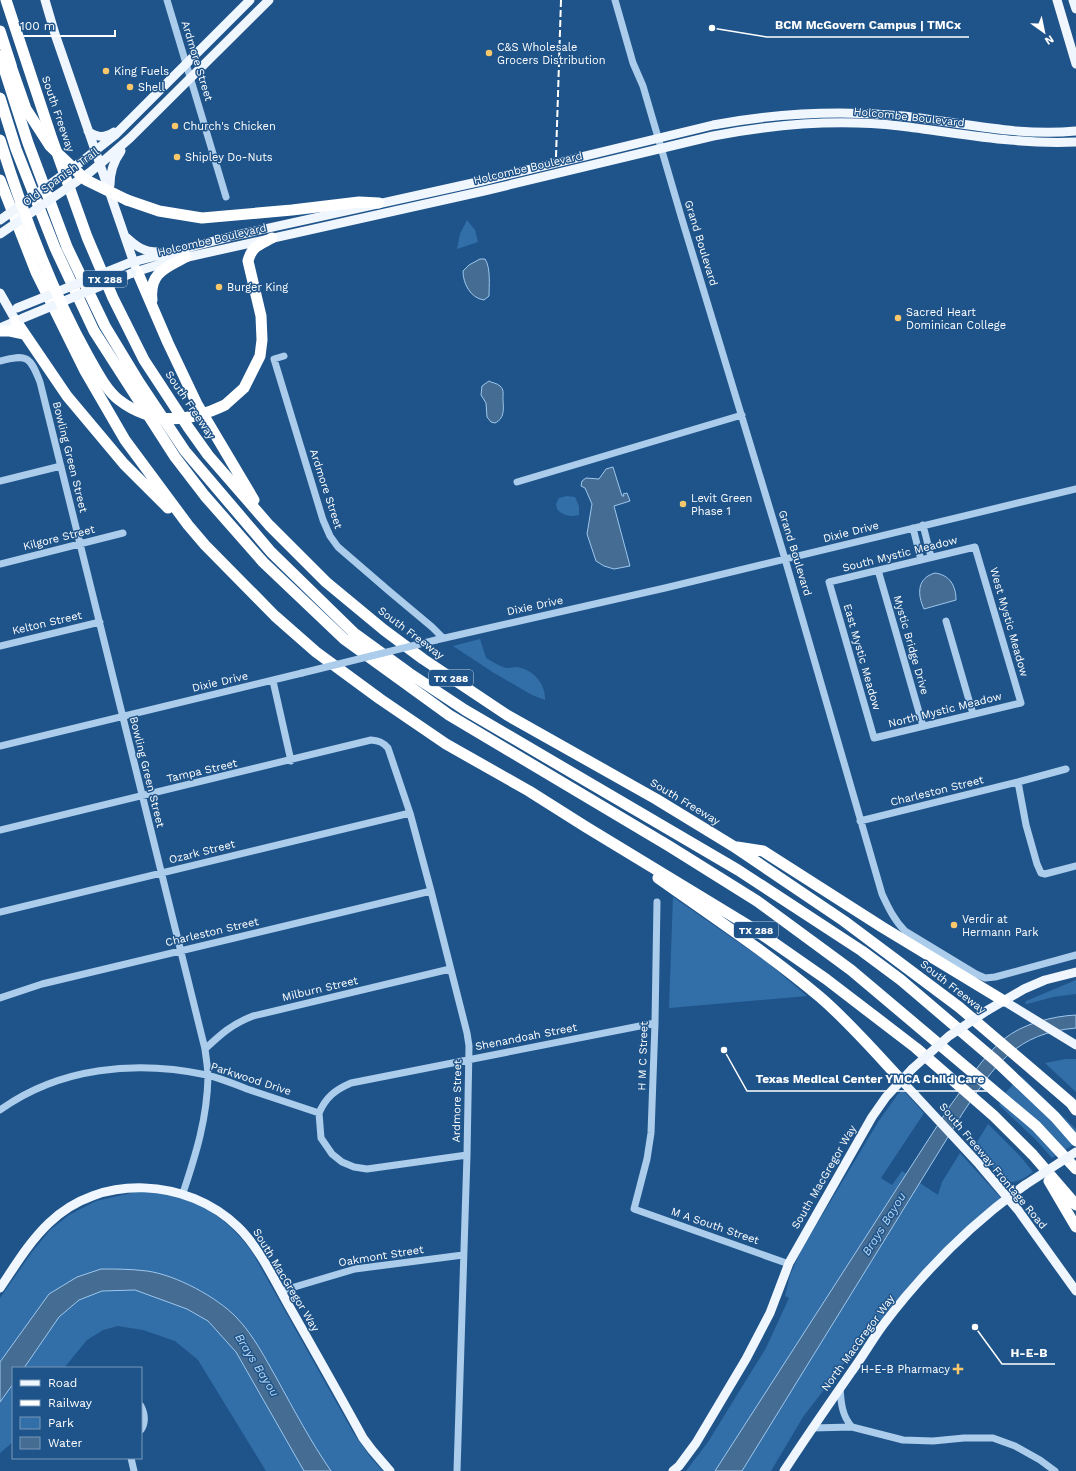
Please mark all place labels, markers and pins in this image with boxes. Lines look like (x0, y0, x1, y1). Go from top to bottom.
callout: BCM McGovern Campus | TMCx (767, 13, 969, 37)
place label: C&S Wholesale Grocers Distribution (497, 41, 605, 67)
marker: C&S Wholesale Grocers Distribution (484, 48, 494, 58)
place label: King Fuels (114, 65, 169, 78)
marker: King Fuels (101, 66, 111, 76)
place label: Shell (138, 81, 166, 94)
marker: Shell (125, 82, 135, 92)
place label: Church's Chicken (183, 120, 276, 133)
marker: Church's Chicken (170, 121, 180, 131)
place label: Shipley Do-Nuts (185, 151, 273, 164)
marker: Shipley Do-Nuts (172, 152, 182, 162)
place label: Burger King (227, 281, 288, 294)
marker: Burger King (214, 282, 224, 292)
place label: Sacred Heart Dominican College (906, 306, 1006, 332)
marker: Sacred Heart Dominican College (893, 313, 903, 323)
place label: Levit Green Phase 1 (691, 492, 752, 518)
marker: Levit Green Phase 1 (678, 499, 688, 509)
place label: Verdir at Hermann Park (962, 913, 1039, 939)
marker: Verdir at Hermann Park (949, 920, 959, 930)
callout: Texas Medical Center YMCA Child Care (747, 1067, 993, 1091)
callout: H-E-B (1002, 1340, 1055, 1364)
place label: H-E-B Pharmacy (861, 1363, 950, 1376)
marker: H-E-B Pharmacy (953, 1364, 963, 1374)

